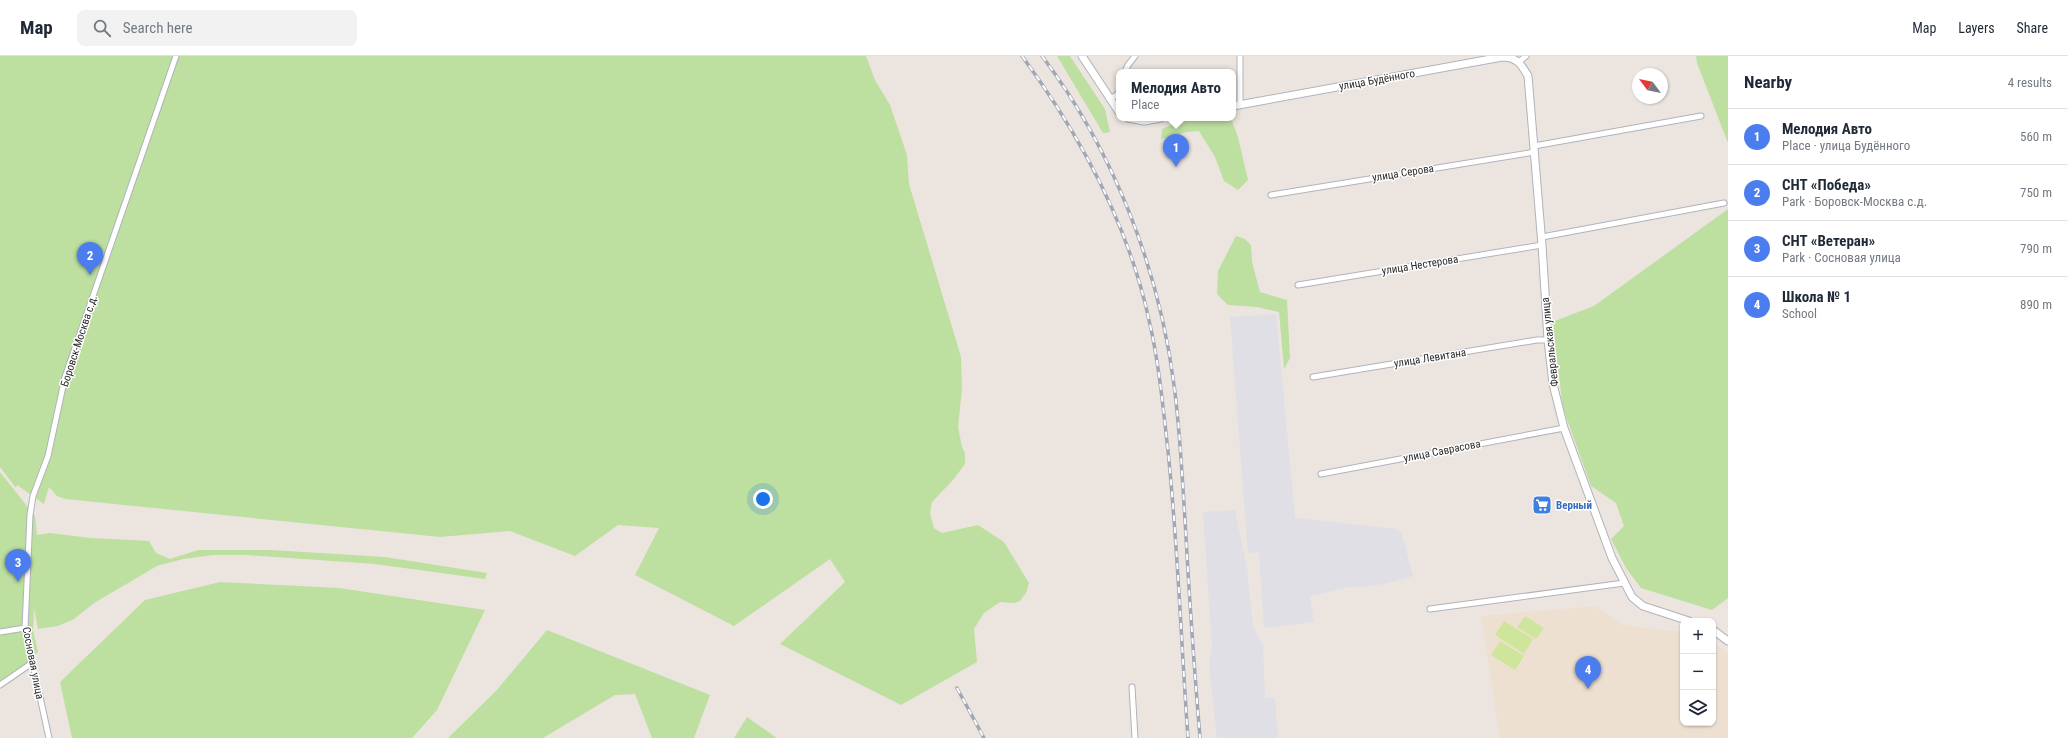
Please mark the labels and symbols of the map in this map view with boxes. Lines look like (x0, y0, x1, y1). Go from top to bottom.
street label: улица Будённого (1338, 67, 1416, 93)
north arrow (1632, 68, 1668, 104)
pin: 1 (1163, 134, 1189, 167)
street label: улица Серова (1371, 162, 1435, 184)
pin: 2 (77, 242, 103, 275)
street label: улица Нестерова (1381, 253, 1459, 277)
street label: Боровск-Москва с.д. (58, 294, 100, 388)
street label: Февральская улица (1539, 297, 1561, 387)
street label: улица Левитана (1393, 346, 1467, 370)
street label: улица Саврасова (1402, 437, 1482, 465)
your location (753, 489, 773, 509)
supermarket icon: Верный (1531, 494, 1553, 516)
place label: Верный (1556, 499, 1592, 512)
pin: 3 (5, 549, 31, 582)
street label: Сосновая улица (20, 626, 46, 700)
pin: 4 (1575, 656, 1601, 689)

